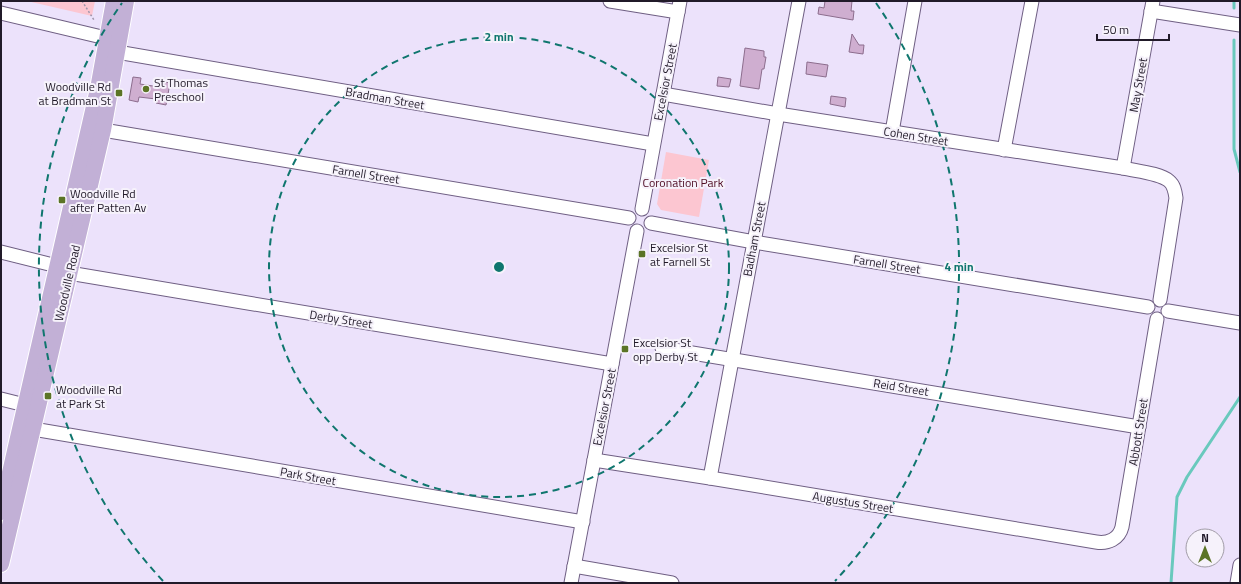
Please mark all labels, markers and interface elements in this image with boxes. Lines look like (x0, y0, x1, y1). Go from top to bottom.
scale bar (1097, 16, 1169, 42)
text: 50 m (1103, 20, 1129, 39)
text: 2 min (484, 27, 514, 46)
street label: Excelsior Street (648, 41, 682, 122)
street label: May Street (1124, 55, 1152, 114)
place label: St Thomas Preschool (154, 73, 208, 106)
place label: Woodville Rd at Bradman St (38, 77, 112, 110)
street label: Bradman Street (344, 82, 427, 114)
marker: St Thomas Preschool (141, 84, 151, 94)
marker: Woodville Rd at Bradman St (114, 88, 124, 98)
street label: Cohen Street (882, 122, 950, 151)
street label: Farnell Street (331, 159, 402, 189)
park label: Coronation Park (643, 173, 724, 192)
place label: Woodville Rd after Patten Av (70, 184, 147, 217)
marker: Woodville Rd after Patten Av (57, 195, 67, 205)
street label: Badham Street (737, 199, 771, 278)
place label: Excelsior St at Farnell St (650, 238, 711, 271)
street label: Woodville Road (49, 243, 85, 323)
marker: Excelsior St at Farnell St (637, 249, 647, 259)
street label: Farnell Street (852, 249, 923, 279)
text: 4 min (944, 257, 974, 276)
centre of rings (492, 260, 506, 274)
street label: Derby Street (308, 305, 375, 333)
place label: Excelsior St opp Derby St (633, 333, 699, 366)
marker: Excelsior St opp Derby St (620, 344, 630, 354)
street label: Excelsior Street (587, 366, 621, 447)
street label: Reid Street (872, 373, 931, 401)
place label: Woodville Rd at Park St (56, 380, 122, 413)
marker: Woodville Rd at Park St (43, 391, 53, 401)
street label: Abbott Street (1123, 396, 1153, 467)
street label: Park Street (279, 462, 338, 490)
street label: Augustus Street (811, 486, 895, 518)
north arrow (1185, 528, 1225, 568)
text: N (1201, 530, 1209, 546)

